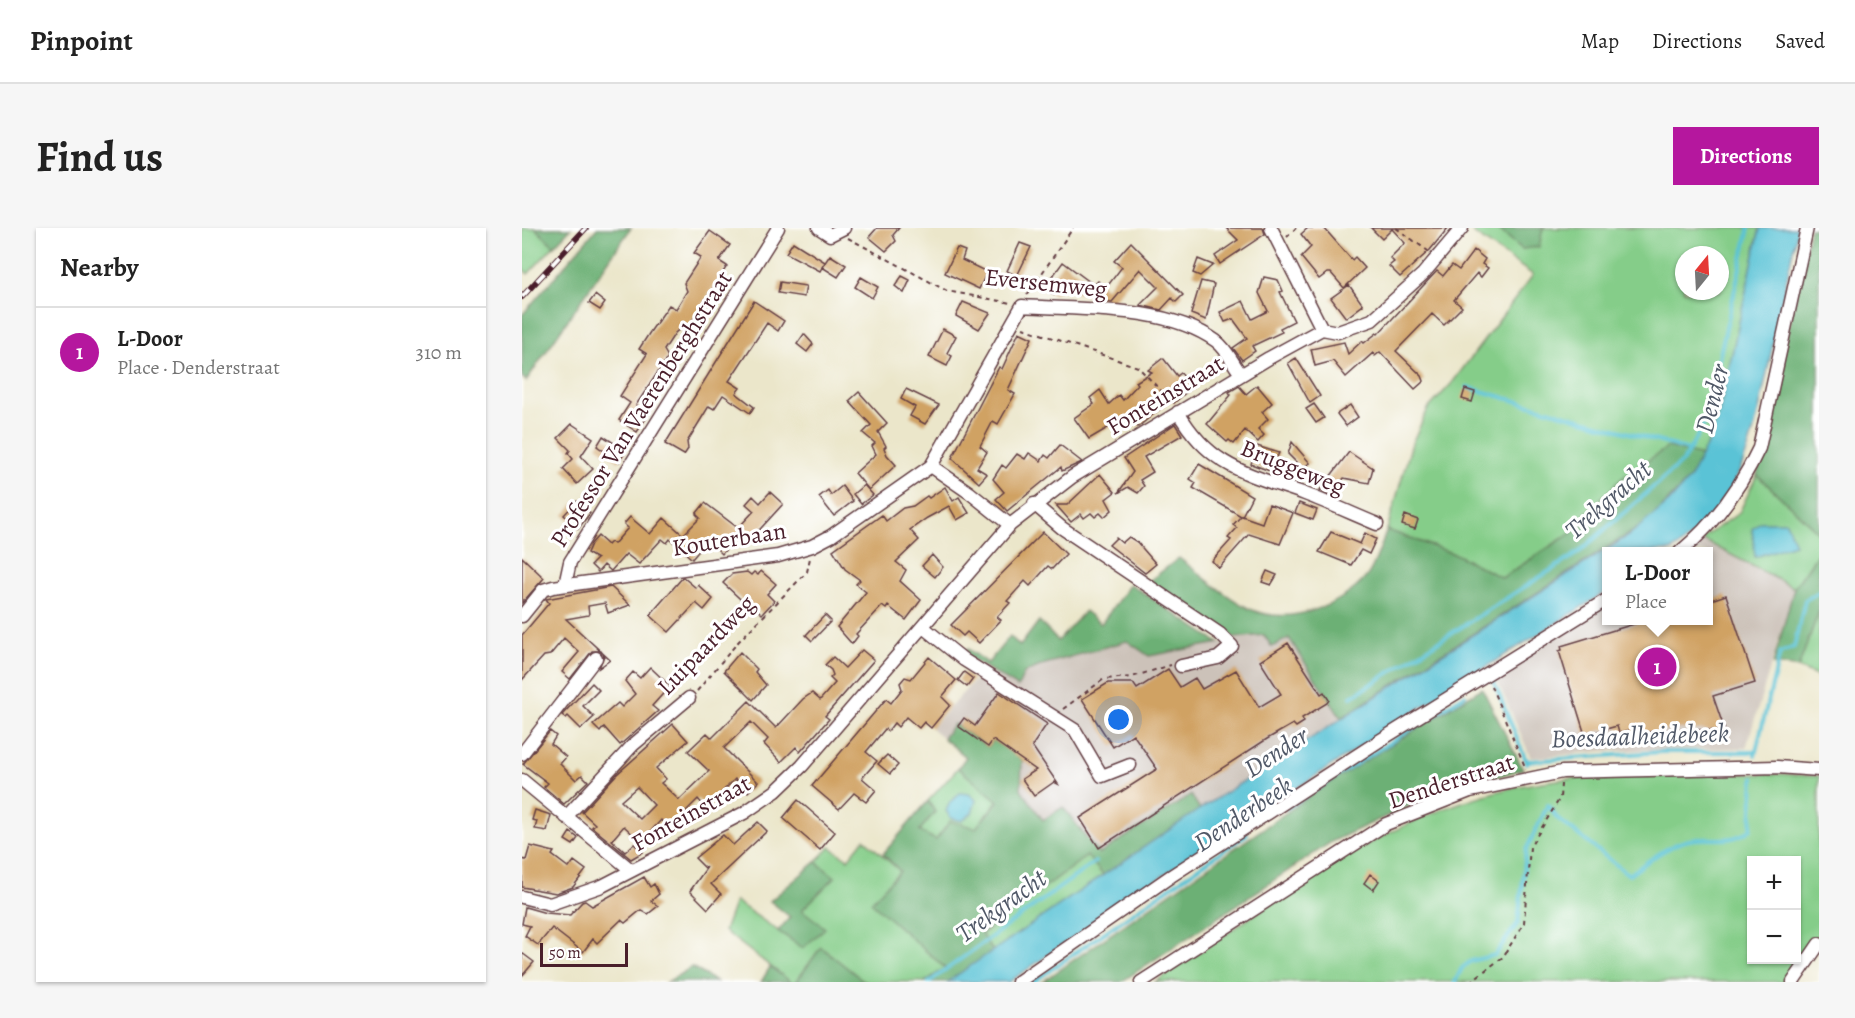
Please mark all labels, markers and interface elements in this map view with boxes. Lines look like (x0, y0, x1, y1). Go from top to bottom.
text: Pinpoint (30, 22, 133, 60)
text: Map (1581, 27, 1619, 55)
text: Directions (1652, 27, 1742, 55)
text: Saved (1775, 27, 1825, 55)
button: Directions (1673, 127, 1819, 185)
text: Find us (36, 128, 163, 185)
north arrow (1675, 246, 1729, 300)
text: Nearby (60, 250, 139, 285)
street label: Eversemweg (983, 261, 1109, 305)
street label: Professor Van Vaerenberghstraat (543, 265, 740, 553)
text: L-Door (117, 324, 183, 354)
text: 1 (76, 339, 83, 366)
text: 310 m (416, 339, 462, 366)
street label: Fonteinstraat (1100, 347, 1230, 443)
text: Place · Denderstraat (117, 354, 280, 381)
water label: Dender (1687, 360, 1738, 437)
street label: Bruggeweg (1236, 432, 1350, 502)
water label: Trekgracht (1557, 452, 1660, 547)
street label: Kouterbaan (670, 514, 788, 564)
popup (1602, 547, 1713, 625)
text: L-Door (1625, 558, 1690, 588)
street label: Luipaardweg (650, 588, 762, 702)
text: Place (1625, 588, 1667, 615)
pin: 1 (1638, 644, 1676, 690)
your location (1104, 705, 1133, 734)
water label: Boesdaalheidebeek (1550, 715, 1730, 757)
water label: Dender (1237, 718, 1316, 786)
street label: Denderstraat (1384, 746, 1518, 816)
street label: Fonteinstraat (626, 767, 756, 859)
water label: Denderbeek (1187, 768, 1299, 860)
map controls (1747, 856, 1801, 964)
button: + (1747, 856, 1801, 910)
water label: Trekgracht (949, 860, 1055, 951)
button: − (1747, 910, 1801, 964)
scale bar (540, 940, 628, 968)
text: 50 m (549, 942, 581, 964)

